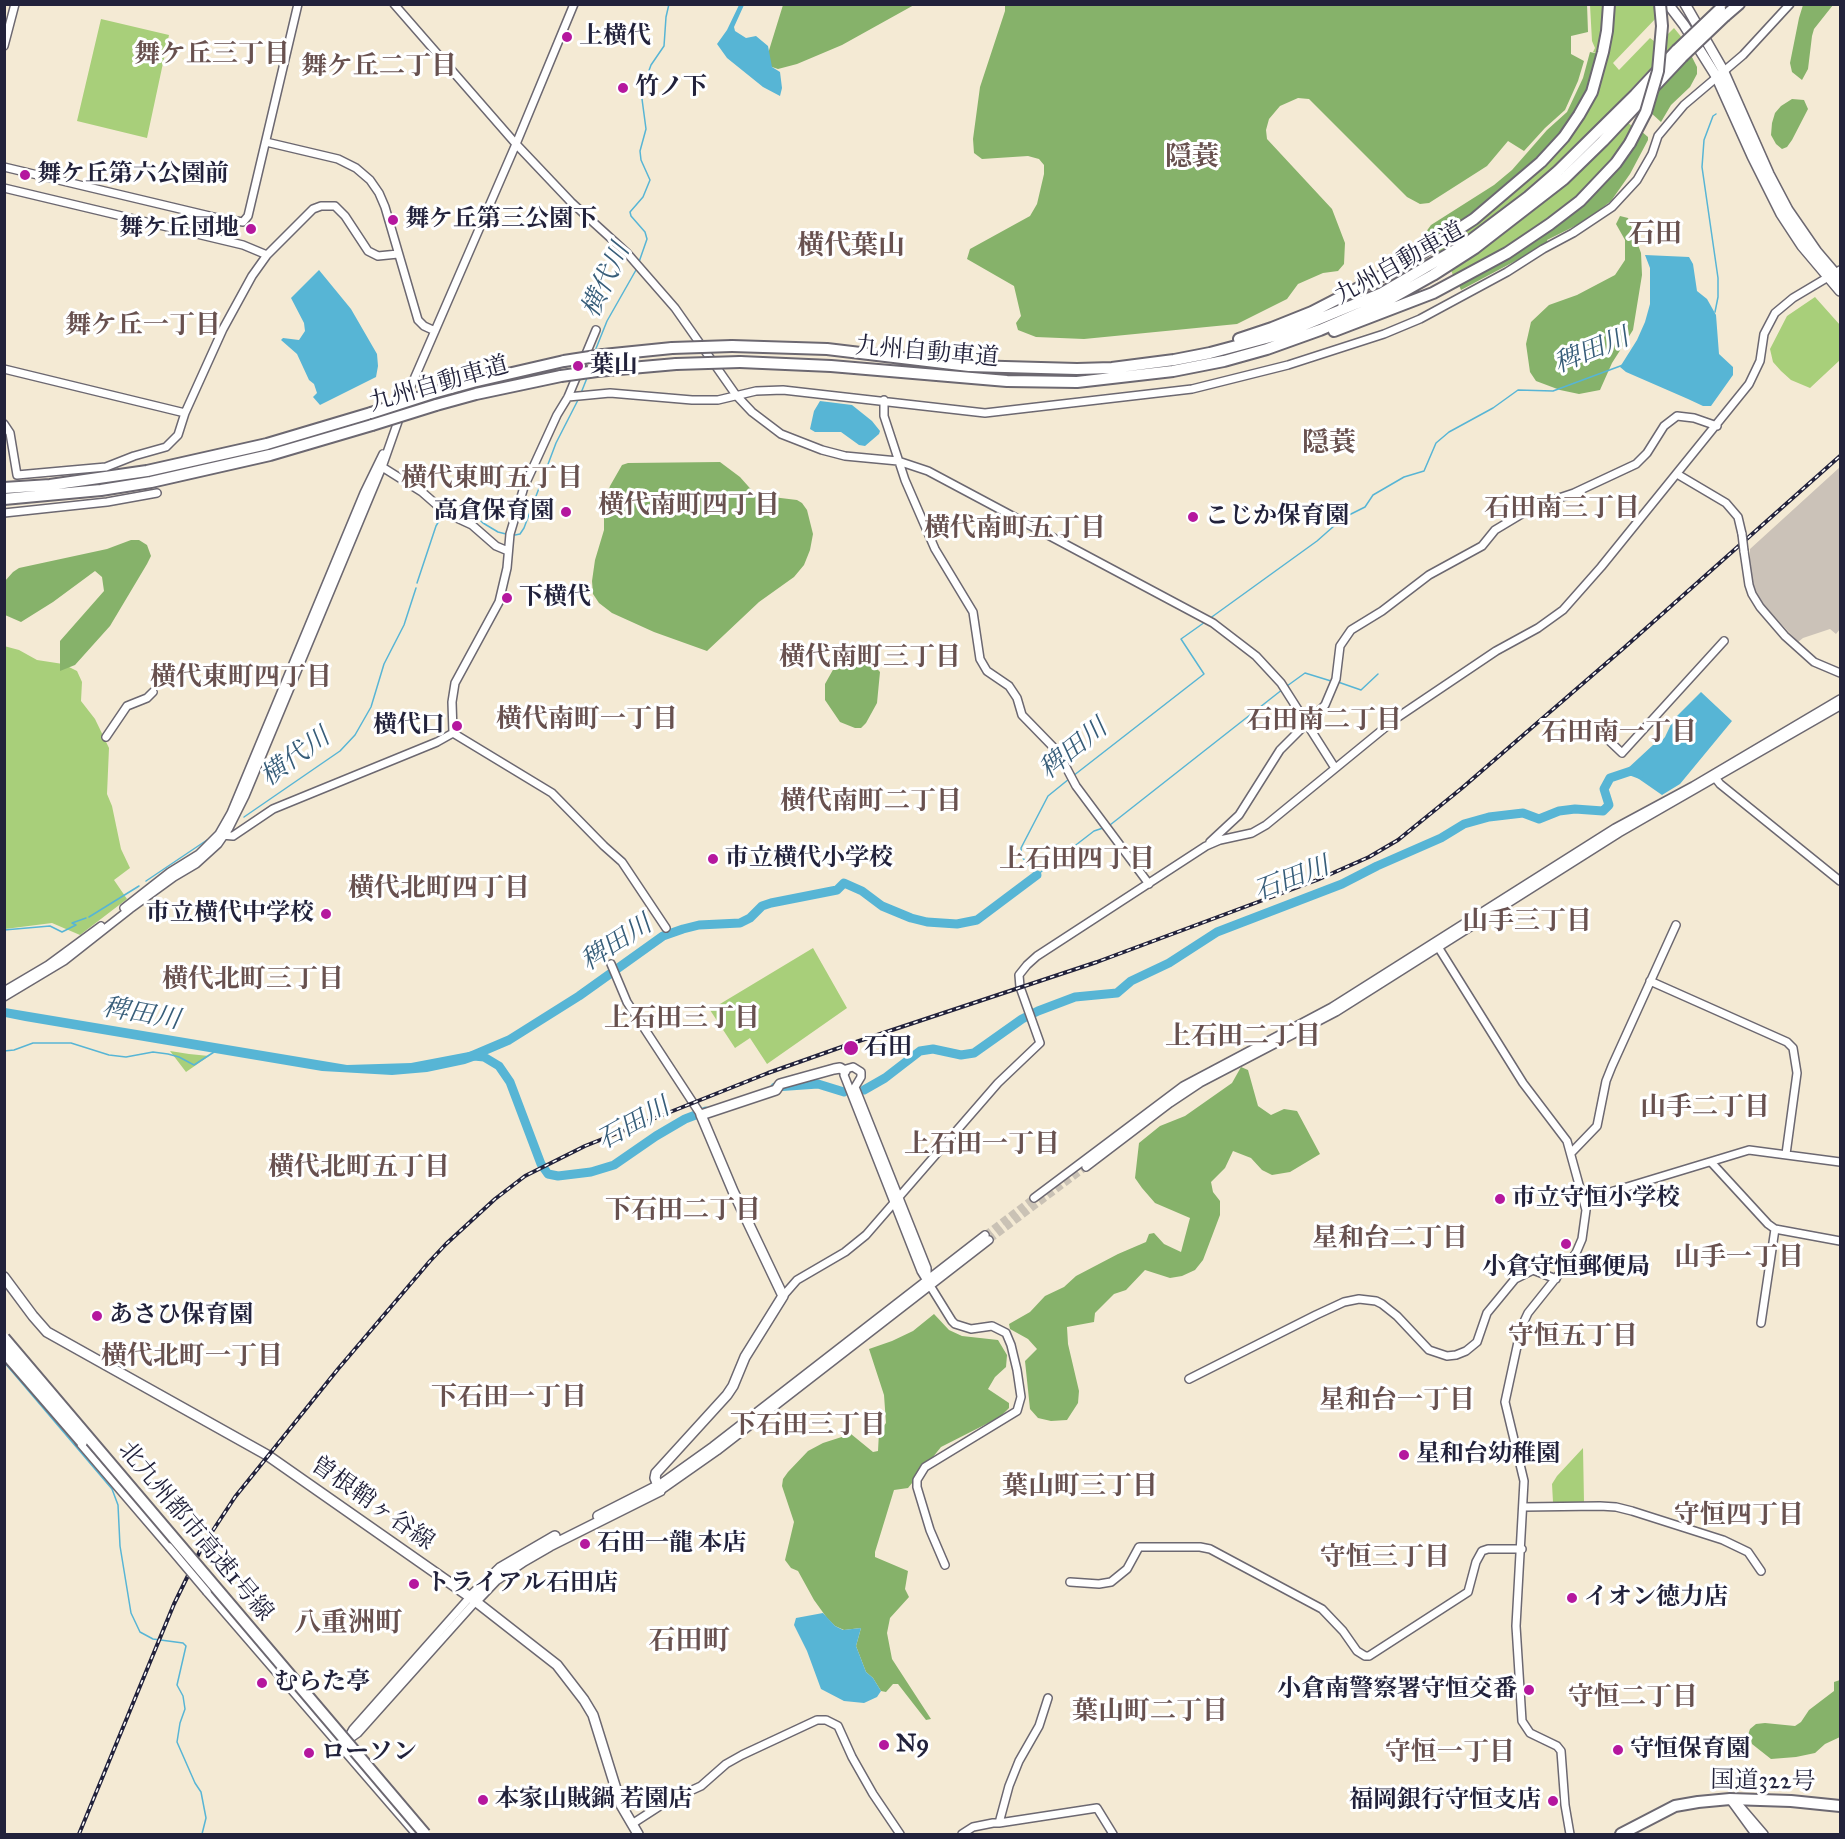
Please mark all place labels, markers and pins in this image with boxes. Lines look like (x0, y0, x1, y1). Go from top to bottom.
place label: 上横代 (579, 23, 651, 51)
marker: 上横代 (560, 30, 574, 44)
place label: 竹ノ下 (635, 74, 707, 102)
marker: 竹ノ下 (616, 81, 630, 95)
place label: 舞ケ丘第六公園前 (37, 161, 229, 189)
marker: 舞ケ丘第六公園前 (18, 168, 32, 182)
place label: 舞ケ丘第三公園下 (405, 206, 597, 234)
marker: 舞ケ丘第三公園下 (386, 213, 400, 227)
place label: 舞ケ丘団地 (119, 215, 239, 243)
marker: 舞ケ丘団地 (244, 222, 258, 236)
place label: 葉山 (590, 352, 638, 380)
marker: 葉山 (571, 359, 585, 373)
place label: 高倉保育園 (434, 498, 554, 526)
place label: こじか保育園 (1205, 503, 1349, 531)
marker: 高倉保育園 (559, 505, 573, 519)
marker: こじか保育園 (1186, 510, 1200, 524)
place label: 下横代 (519, 584, 591, 612)
marker: 下横代 (500, 591, 514, 605)
place label: 横代口 (373, 712, 445, 740)
marker: 横代口 (450, 719, 464, 733)
place label: 市立横代小学校 (725, 845, 893, 873)
marker: 市立横代小学校 (706, 852, 720, 866)
place label: 市立横代中学校 (146, 900, 314, 928)
marker: 市立横代中学校 (319, 907, 333, 921)
place label: 石田 (864, 1034, 912, 1062)
marker: 石田 (842, 1039, 860, 1057)
place label: 市立守恒小学校 (1512, 1185, 1680, 1213)
marker: 市立守恒小学校 (1493, 1192, 1507, 1206)
marker: 小倉守恒郵便局 (1559, 1237, 1573, 1251)
place label: 小倉守恒郵便局 (1482, 1254, 1650, 1282)
place label: あさひ保育園 (109, 1302, 253, 1330)
marker: あさひ保育園 (90, 1309, 104, 1323)
place label: 星和台幼稚園 (1416, 1441, 1560, 1469)
marker: 星和台幼稚園 (1397, 1448, 1411, 1462)
place label: 石田一龍 本店 (597, 1530, 746, 1558)
marker: 石田一龍 本店 (578, 1537, 592, 1551)
place label: トライアル石田店 (426, 1570, 618, 1598)
marker: トライアル石田店 (407, 1577, 421, 1591)
place label: イオン徳力店 (1584, 1584, 1728, 1612)
marker: イオン徳力店 (1565, 1591, 1579, 1605)
place label: むらた亭 (274, 1669, 370, 1697)
marker: むらた亭 (255, 1676, 269, 1690)
place label: 小倉南警察署守恒交番 (1277, 1676, 1517, 1704)
marker: 小倉南警察署守恒交番 (1522, 1683, 1536, 1697)
place label: N9 (896, 1731, 929, 1759)
place label: 守恒保育園 (1630, 1736, 1750, 1764)
marker: N9 (877, 1738, 891, 1752)
place label: ローソン (321, 1739, 417, 1767)
marker: 守恒保育園 (1611, 1743, 1625, 1757)
marker: ローソン (302, 1746, 316, 1760)
place label: 本家山賊鍋 若園店 (495, 1786, 692, 1814)
place label: 福岡銀行守恒支店 (1349, 1787, 1541, 1815)
marker: 本家山賊鍋 若園店 (476, 1793, 490, 1807)
marker: 福岡銀行守恒支店 (1546, 1794, 1560, 1808)

